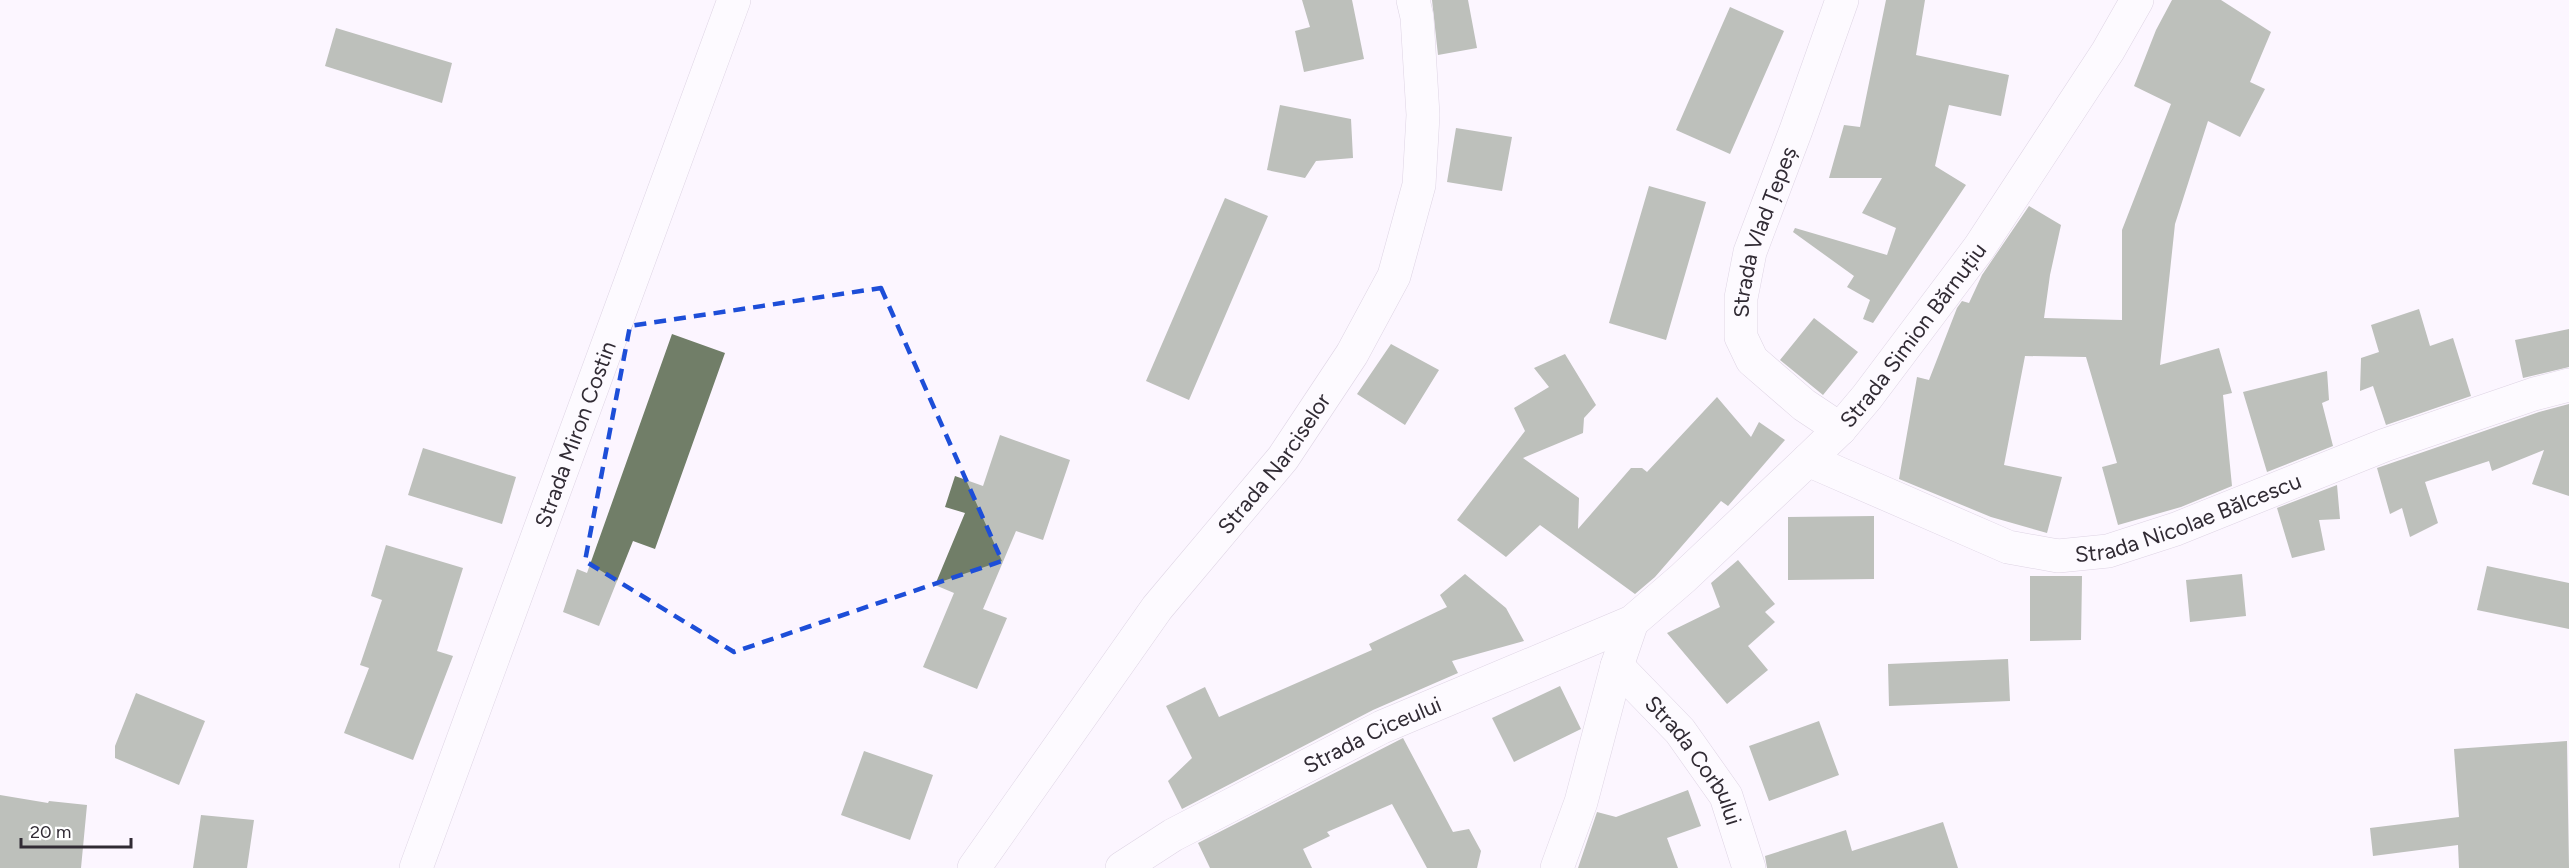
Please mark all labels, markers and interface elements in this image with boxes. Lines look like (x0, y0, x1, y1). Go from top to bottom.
street label: Strada Vlad Țepeș (1728, 143, 1802, 318)
street label: Strada Simion Bărnuțiu (1834, 237, 1992, 433)
street label: Strada Miron Costin (528, 337, 621, 531)
street label: Strada Narciselor (1212, 387, 1336, 539)
street label: Strada Nicolae Bălcescu (2074, 467, 2305, 568)
street label: Strada Ciceului (1299, 690, 1445, 779)
street label: Strada Corbului (1639, 690, 1748, 828)
scale bar (21, 811, 130, 849)
text: 20 m (30, 821, 71, 843)

